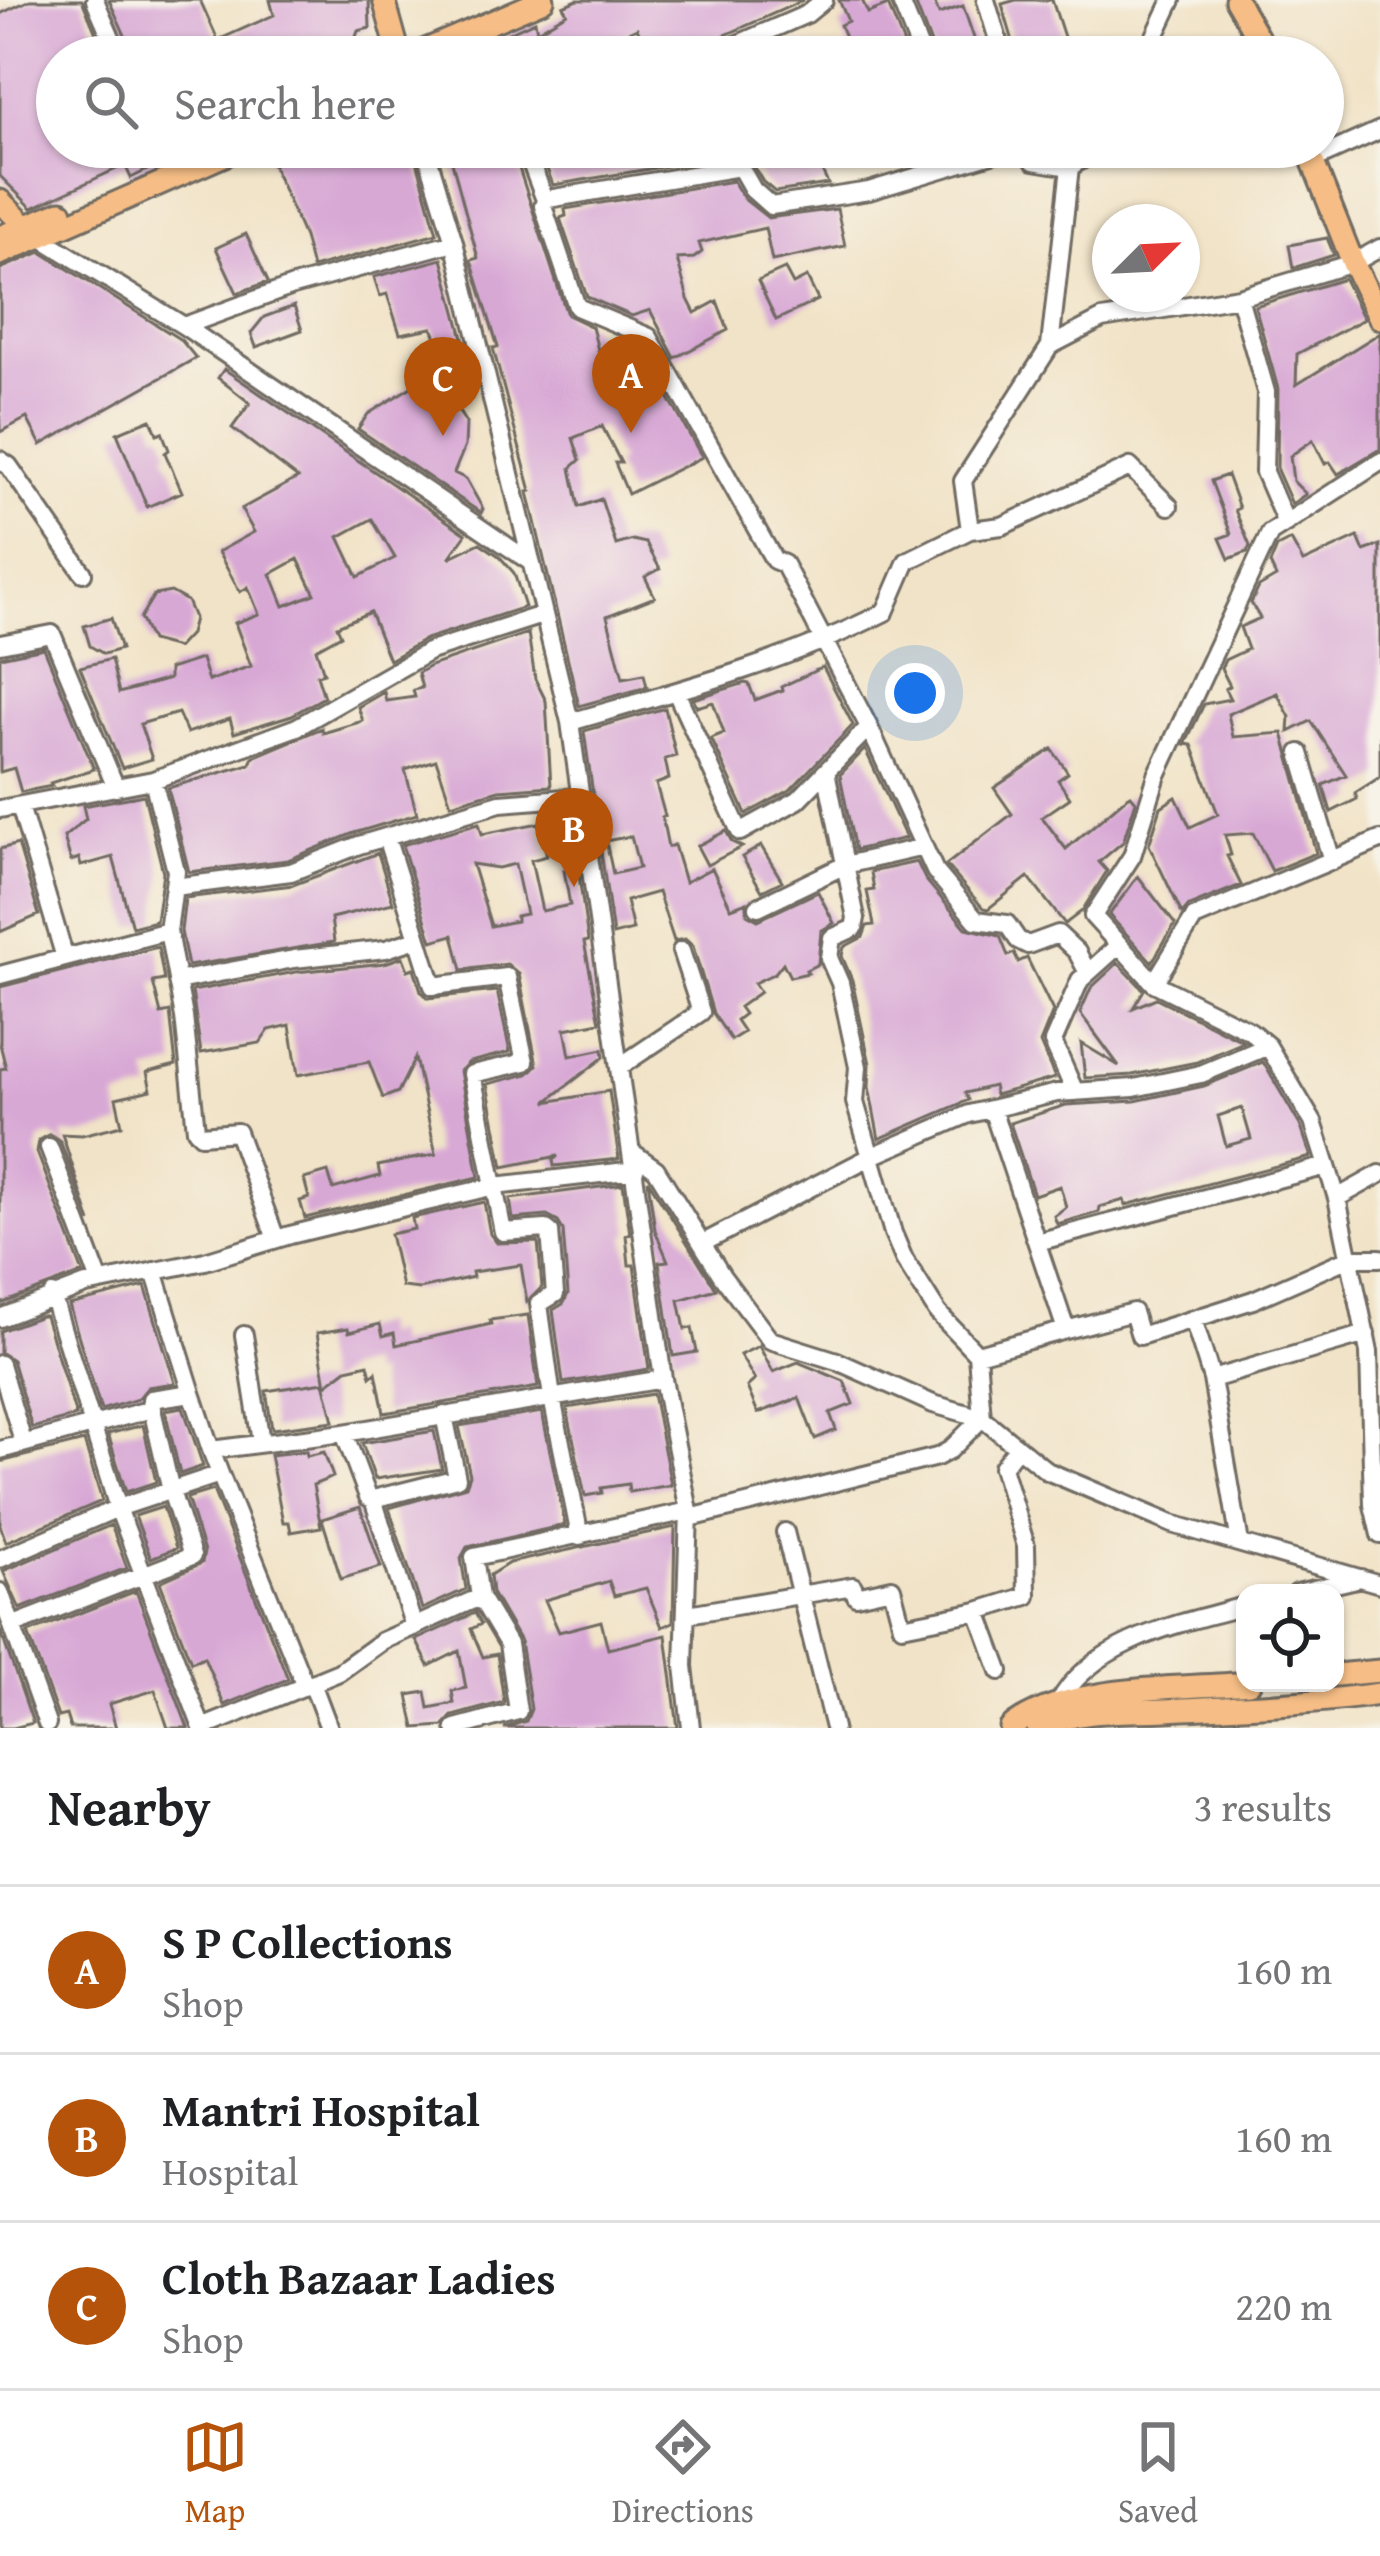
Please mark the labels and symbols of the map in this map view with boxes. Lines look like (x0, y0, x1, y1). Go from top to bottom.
north arrow (1092, 204, 1200, 312)
pin: A (592, 334, 670, 433)
pin: C (404, 337, 482, 436)
your location (885, 663, 945, 723)
pin: B (535, 788, 613, 887)

